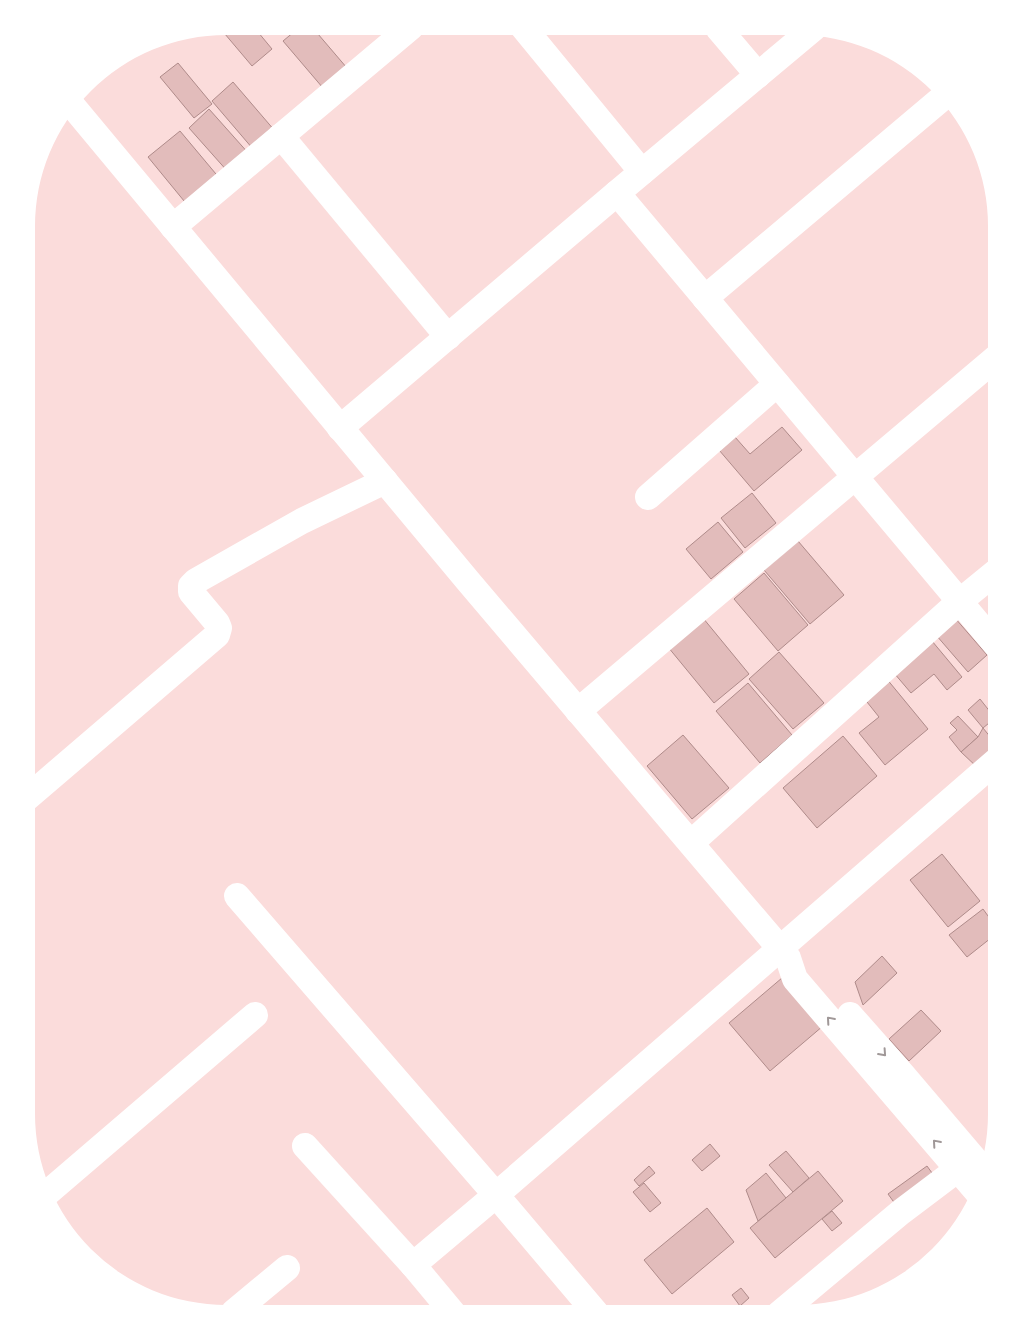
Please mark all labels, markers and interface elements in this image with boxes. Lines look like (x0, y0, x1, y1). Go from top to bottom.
one-way arrow (827, 1016, 836, 1025)
one-way arrow (877, 1047, 886, 1056)
one-way arrow (933, 1139, 942, 1148)

